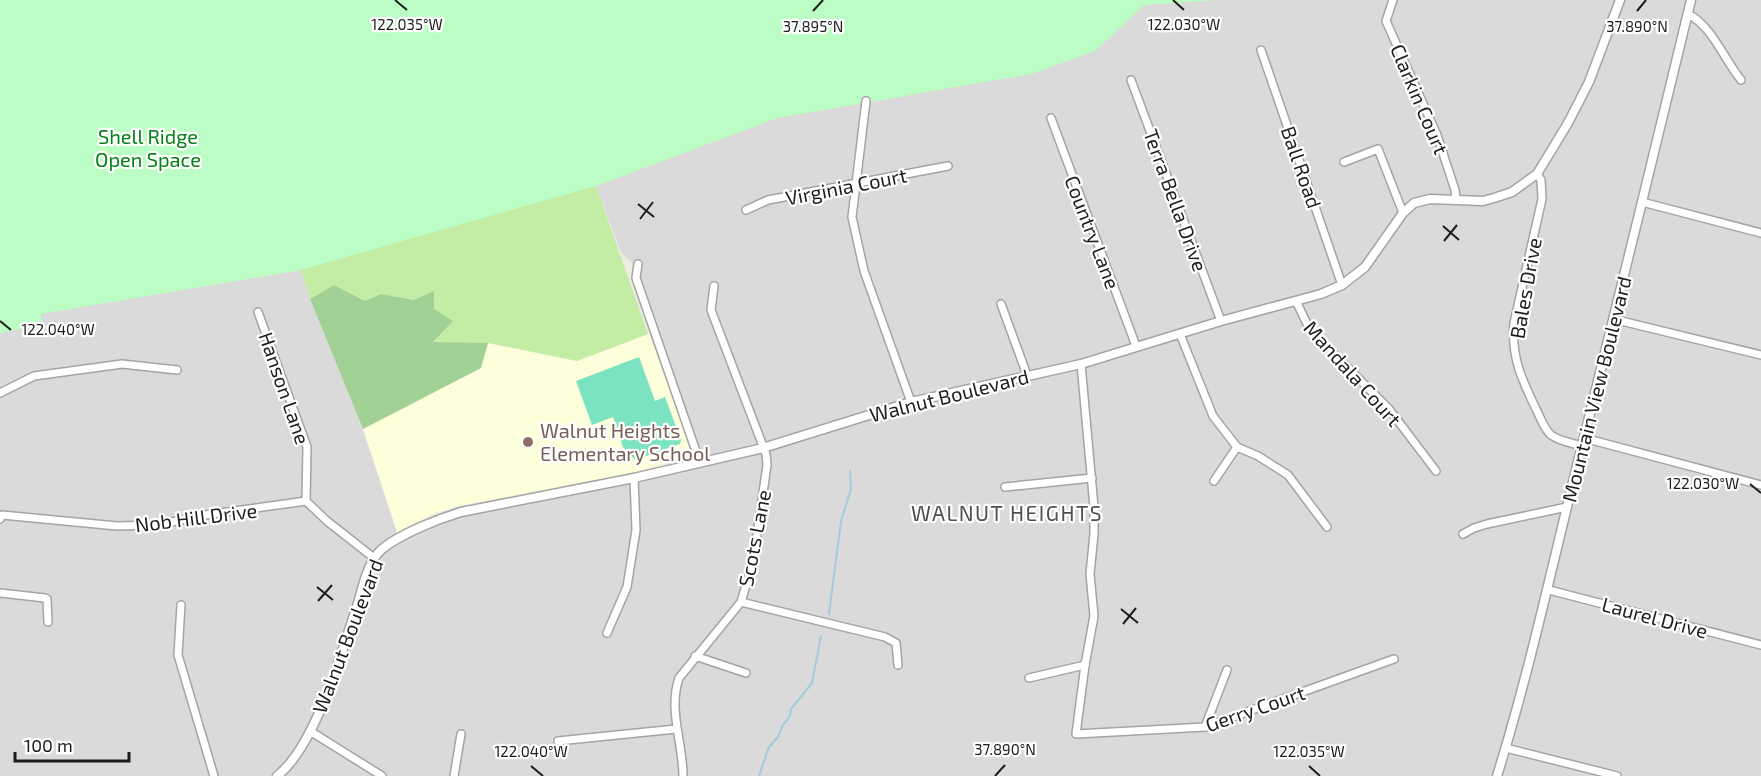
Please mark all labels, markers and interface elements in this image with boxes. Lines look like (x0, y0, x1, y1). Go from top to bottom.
text: 122.035°W (371, 15, 443, 33)
text: 122.030°W (1148, 15, 1220, 33)
text: 37.895°N (783, 17, 843, 35)
text: 37.890°N (1606, 17, 1668, 35)
street label: Clarkin Court (1386, 40, 1454, 158)
street label: Ball Road (1277, 123, 1327, 211)
park label: Shell Ridge Open Space (95, 124, 201, 171)
street label: Terra Bella Drive (1139, 126, 1213, 274)
street label: Virginia Court (783, 162, 909, 210)
street label: Country Lane (1060, 172, 1126, 292)
street label: Bales Drive (1504, 236, 1546, 340)
street label: Mountain View Boulevard (1556, 274, 1636, 504)
street label: Mandala Court (1299, 315, 1407, 431)
text: 122.040°W (21, 320, 95, 338)
street label: Hanson Lane (255, 329, 315, 447)
street label: Walnut Boulevard (867, 364, 1031, 426)
place label: Walnut Heights Elementary School (540, 418, 710, 465)
marker: Walnut Heights Elementary School (521, 435, 535, 449)
text: 122.030°W (1667, 474, 1739, 492)
street label: Scots Lane (733, 488, 775, 588)
street label: Nob Hill Drive (134, 498, 258, 536)
district label: WALNUT HEIGHTS (911, 500, 1103, 525)
street label: Walnut Boulevard (307, 555, 387, 717)
street label: Laurel Drive (1599, 591, 1711, 643)
street label: Gerry Court (1202, 680, 1308, 736)
scale bar (15, 725, 129, 763)
text: 100 m (24, 734, 73, 756)
text: 37.890°N (974, 740, 1036, 758)
text: 122.040°W (494, 742, 568, 760)
text: 122.035°W (1273, 742, 1345, 760)

